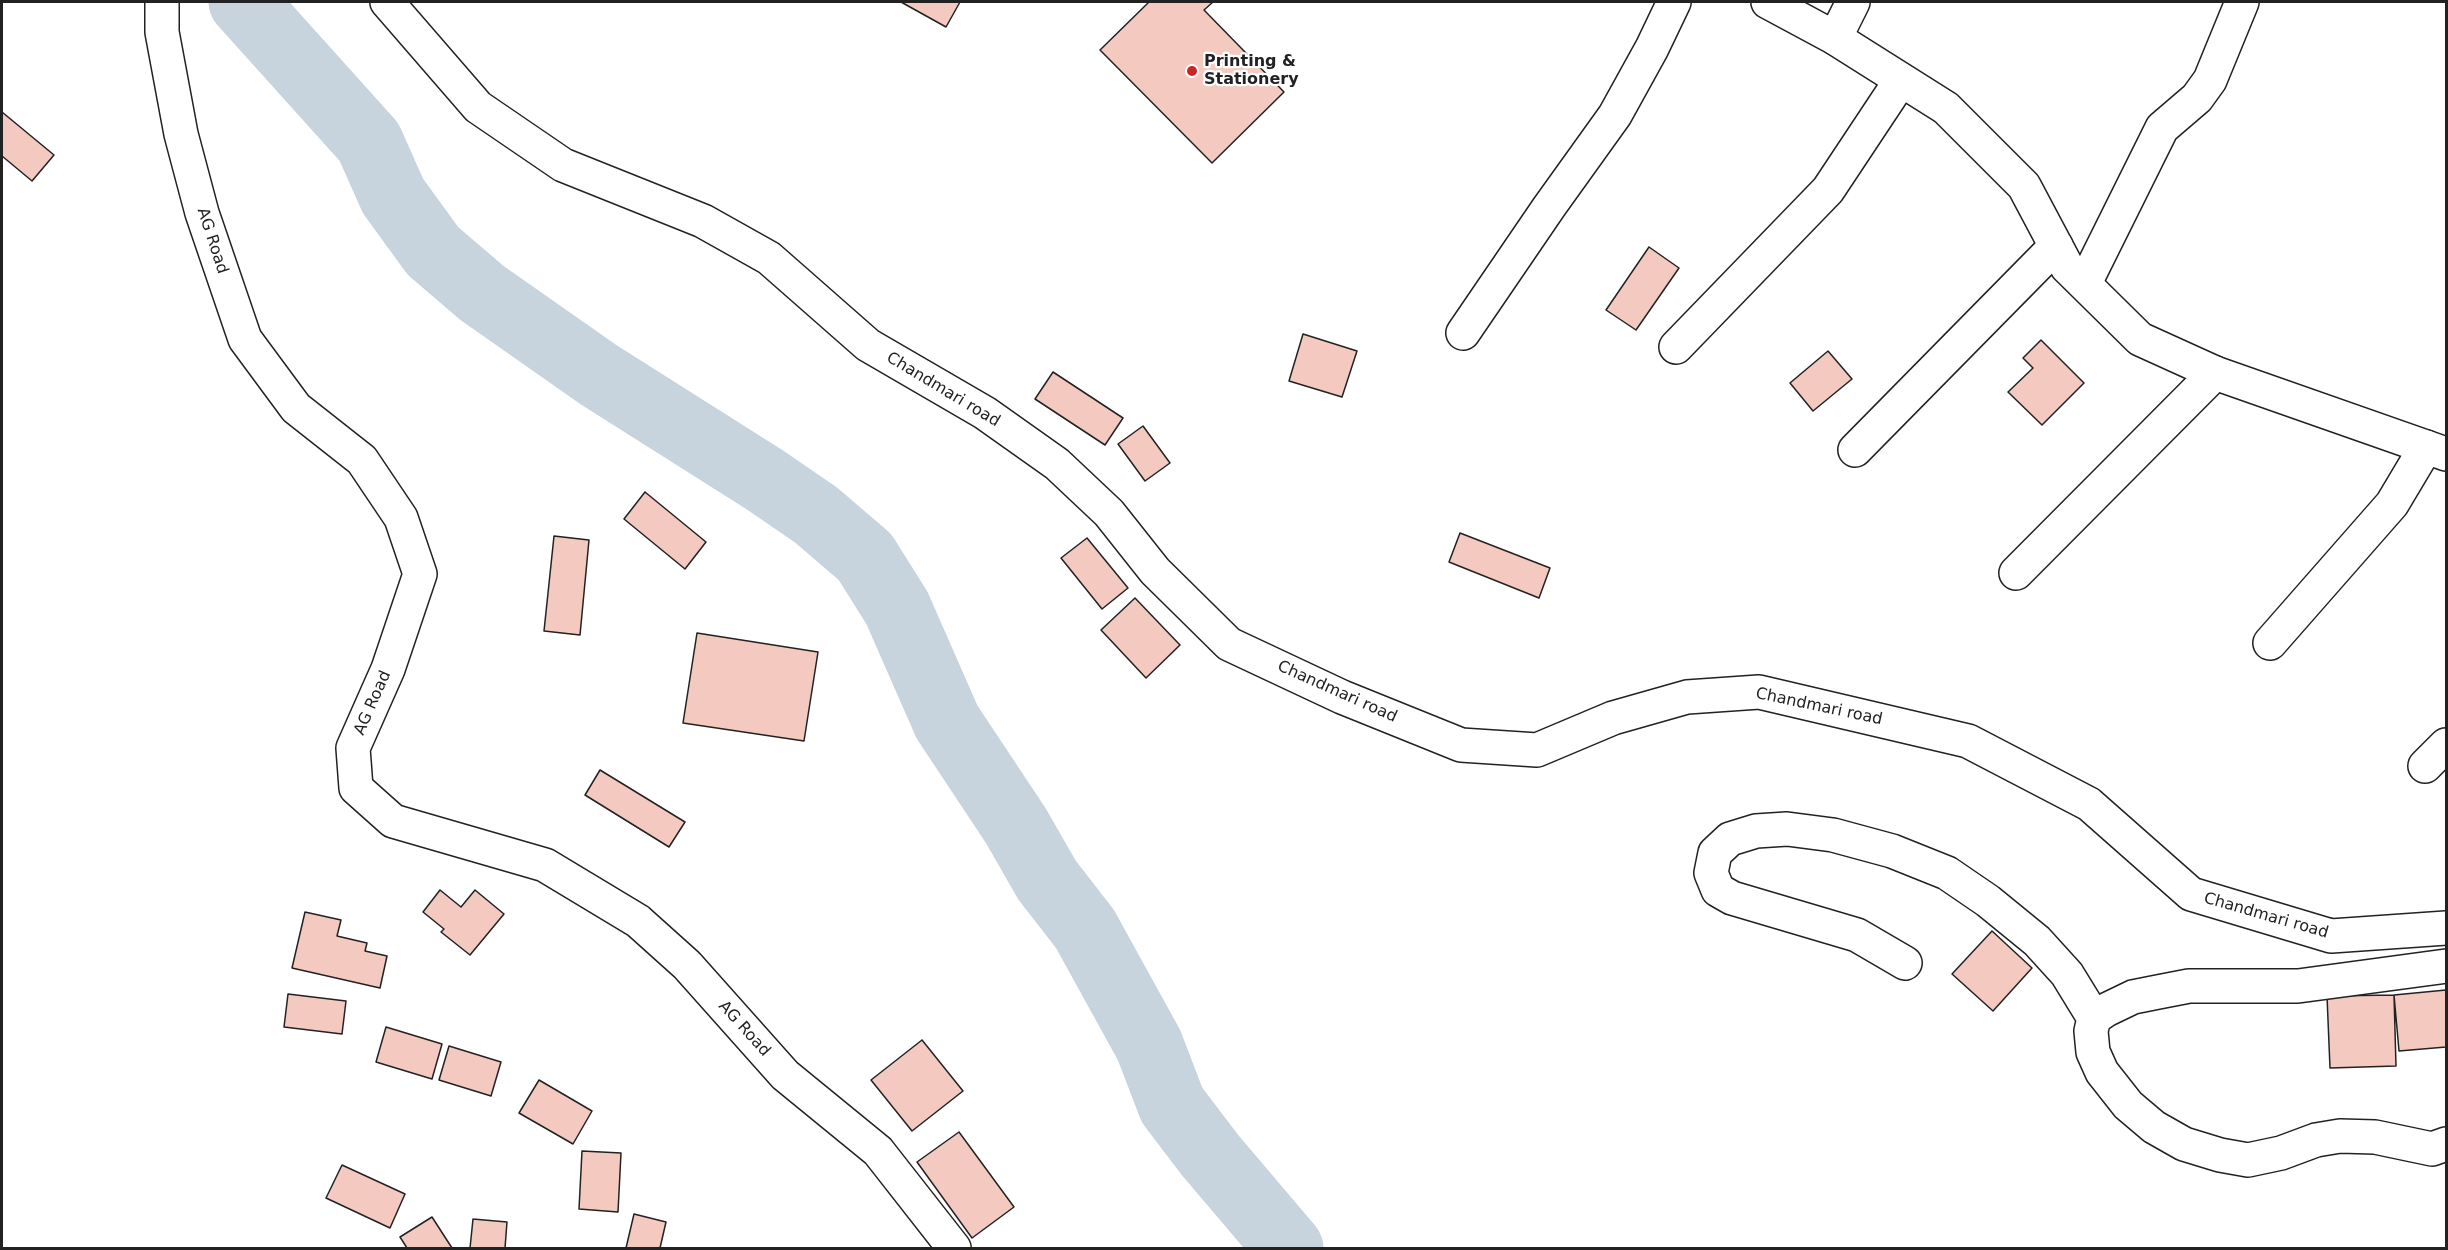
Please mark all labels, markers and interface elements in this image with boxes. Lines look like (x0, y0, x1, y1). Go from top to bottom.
place label: Printing & Stationery (1204, 52, 1299, 90)
marker: Printing & Stationery (1185, 64, 1199, 78)
street label: AG Road (192, 206, 232, 276)
street label: Chandmari road (883, 349, 1003, 431)
street label: Chandmari road (1274, 657, 1400, 727)
street label: AG Road (350, 668, 396, 738)
street label: Chandmari road (1754, 684, 1884, 730)
street label: Chandmari road (2201, 889, 2331, 943)
street label: AG Road (714, 997, 774, 1061)

